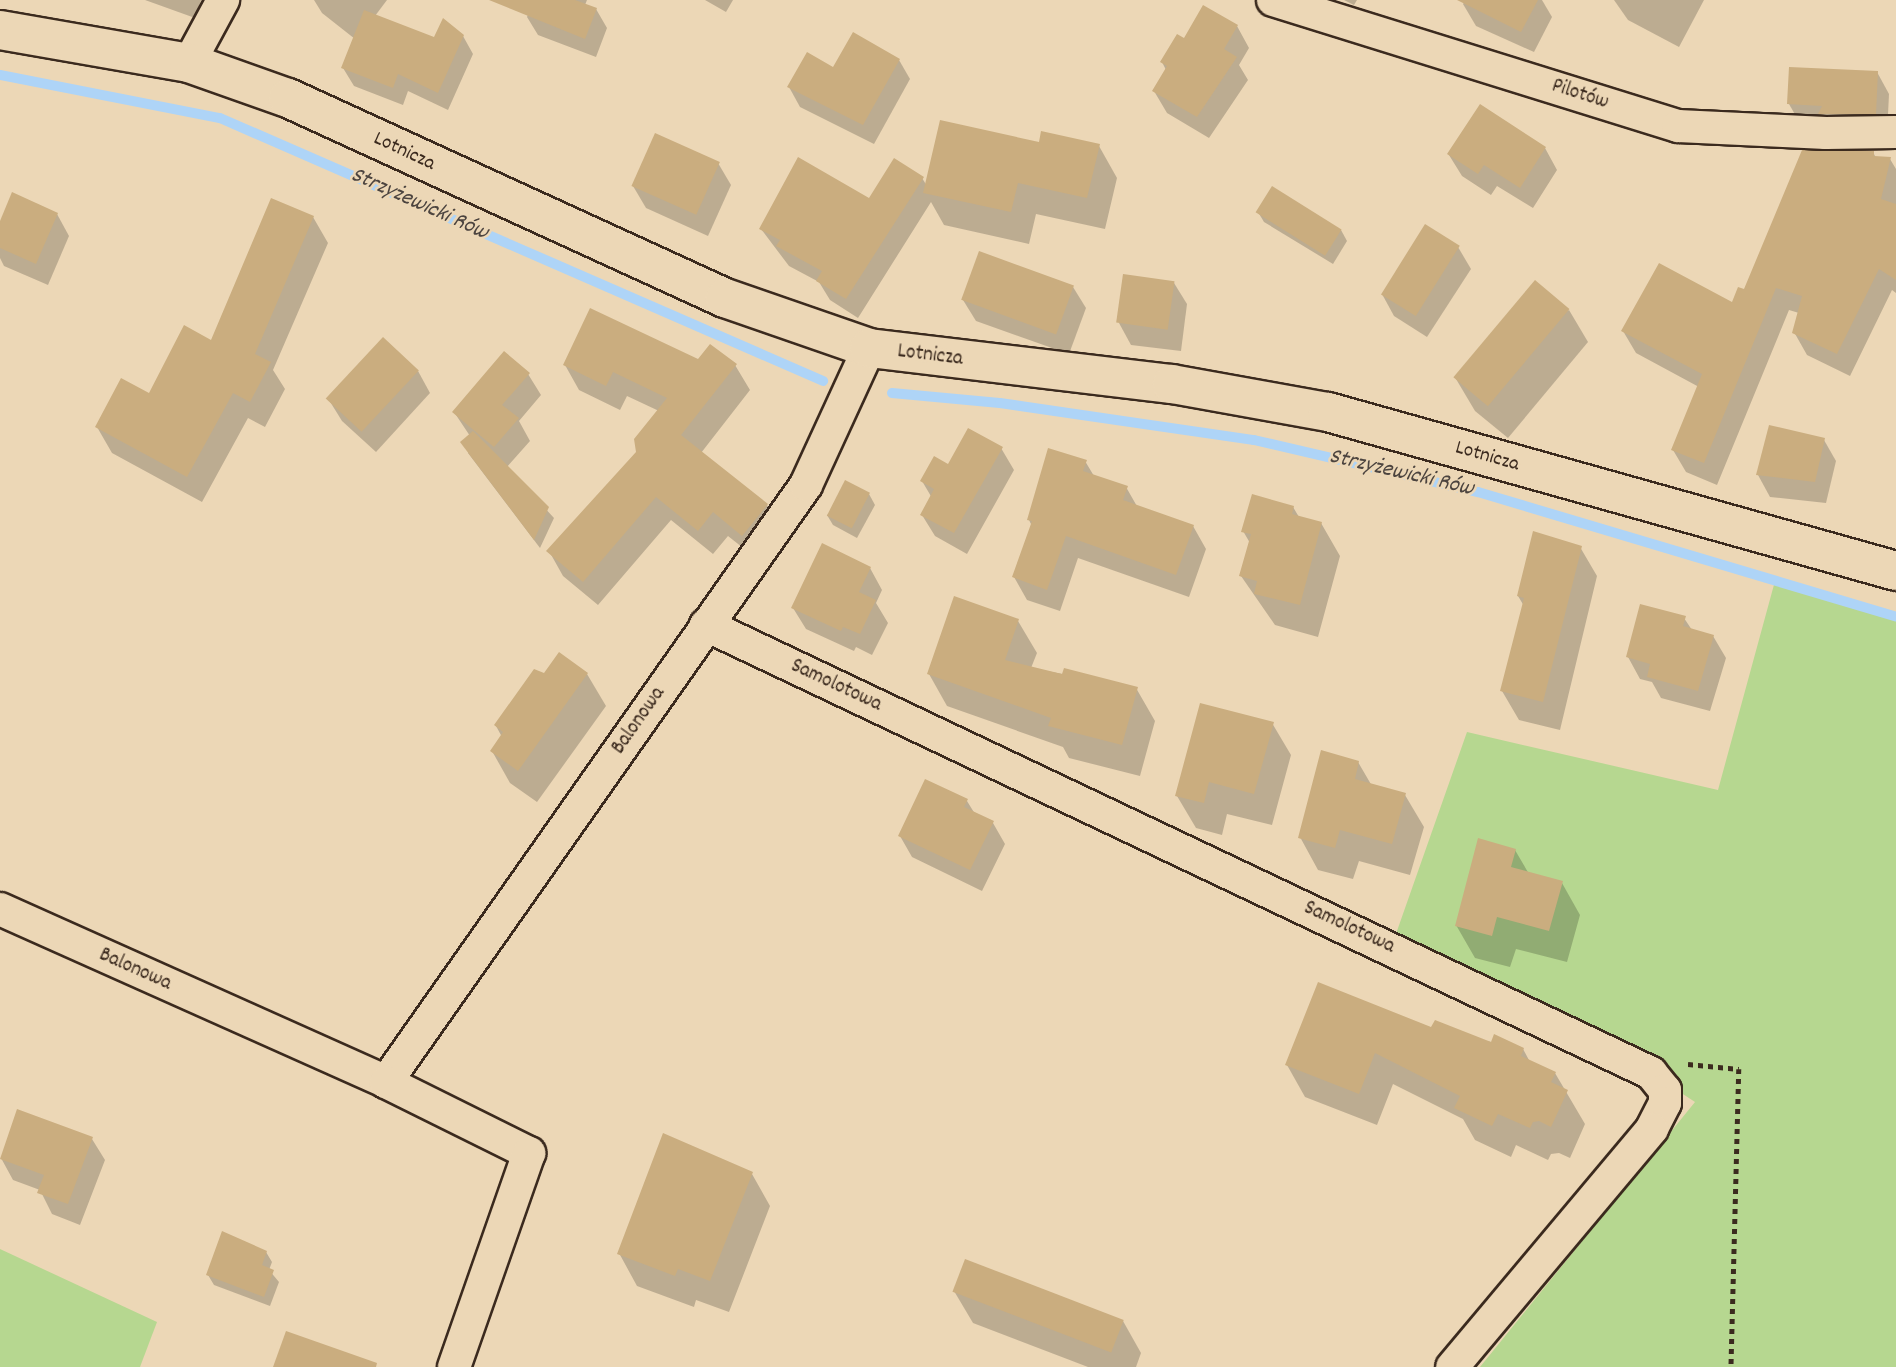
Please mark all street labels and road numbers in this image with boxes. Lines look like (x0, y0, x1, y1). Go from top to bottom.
street label: Pilotów (1548, 74, 1612, 116)
street label: Lotnicza (369, 127, 439, 177)
street label: Lotnicza (896, 340, 964, 372)
street label: Lotnicza (1452, 436, 1522, 478)
street label: Samolotowa (786, 654, 886, 718)
street label: Balonowa (607, 682, 671, 760)
street label: Samolotowa (1299, 896, 1399, 960)
street label: Balonowa (95, 943, 175, 997)

